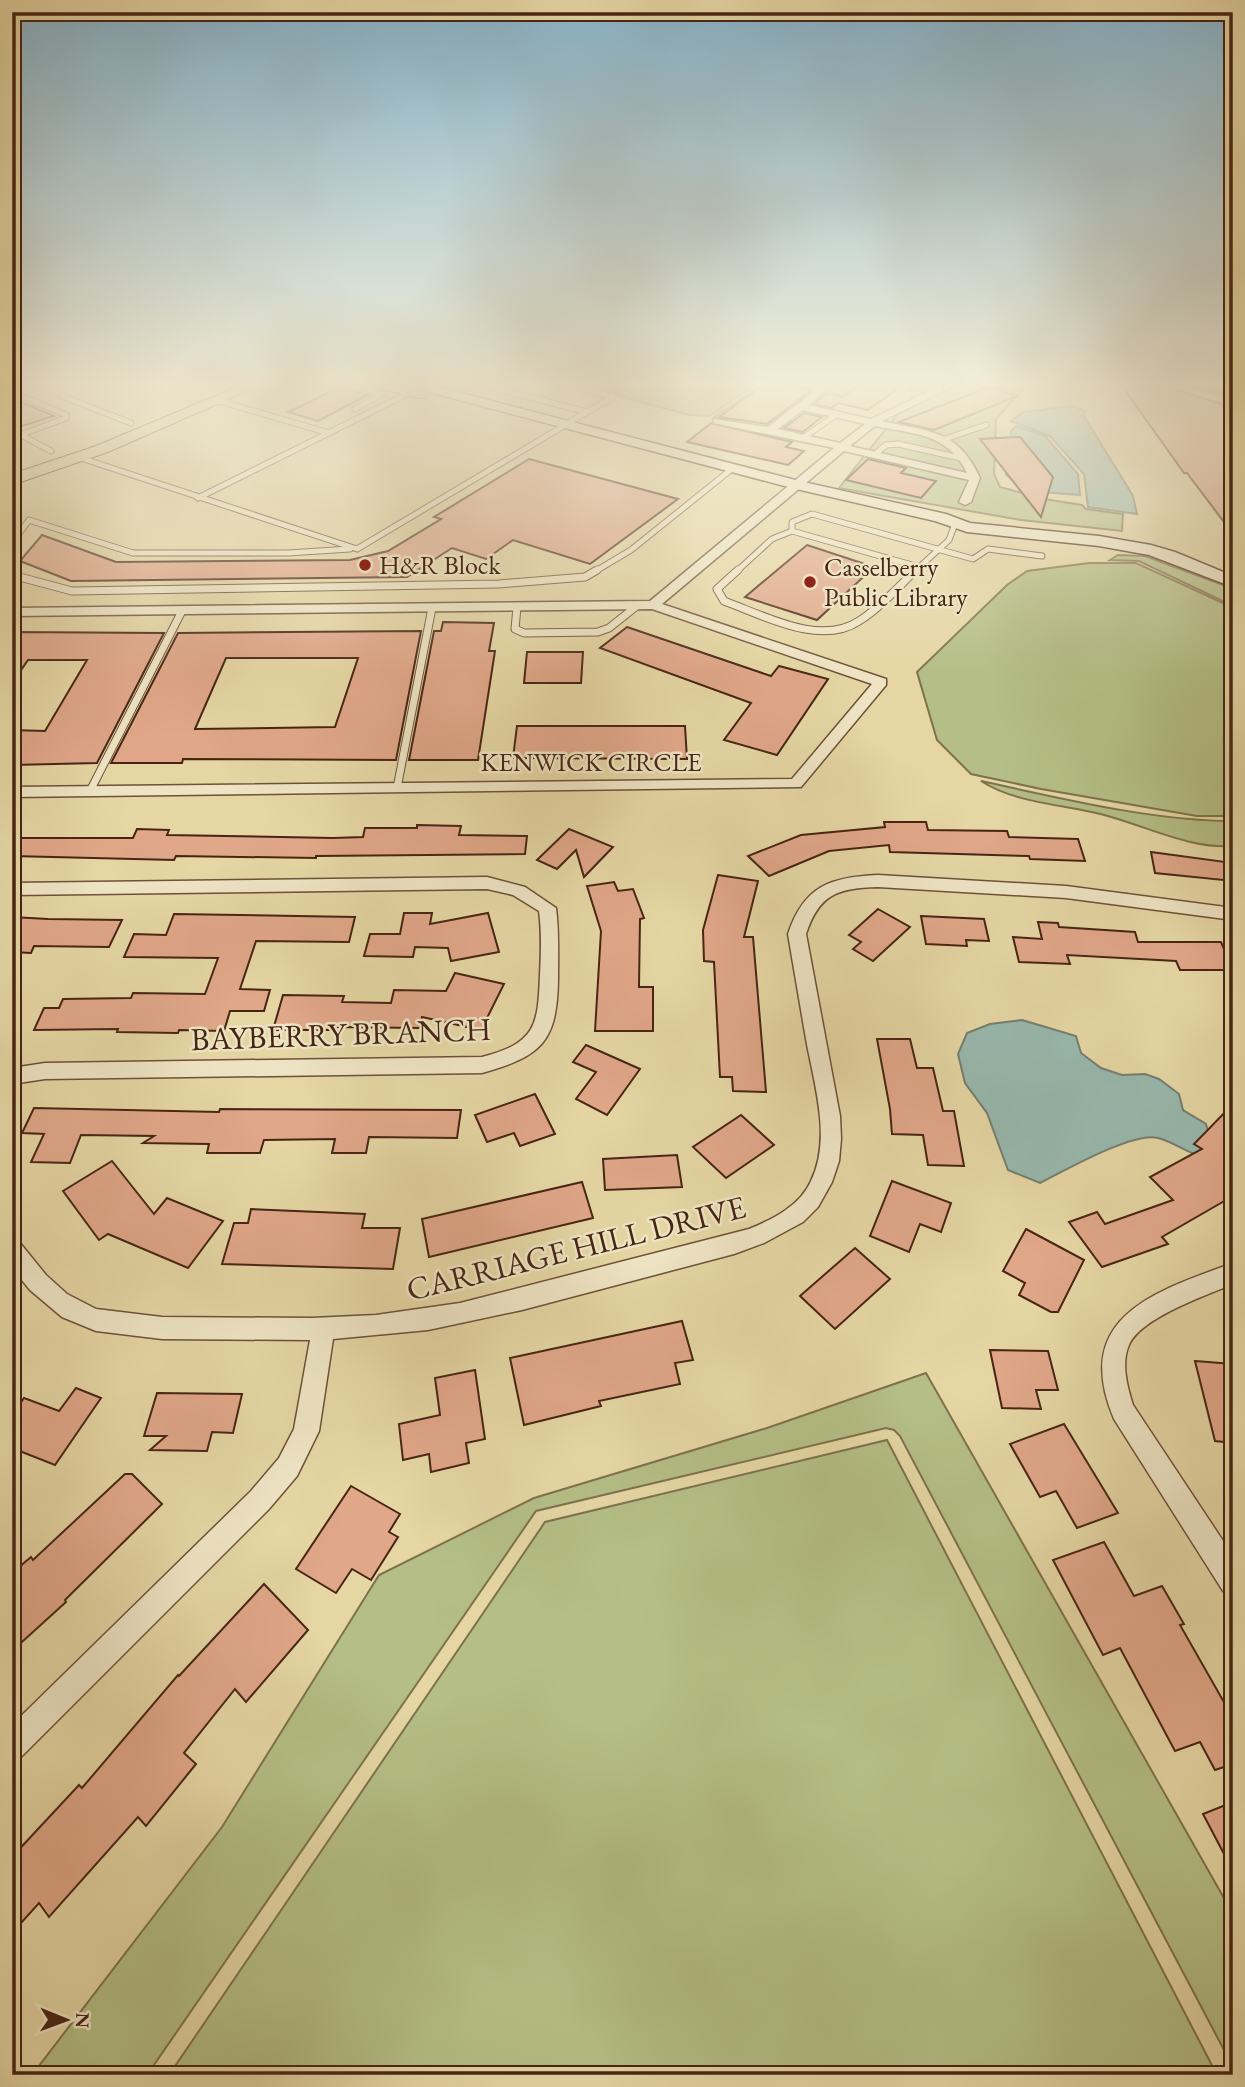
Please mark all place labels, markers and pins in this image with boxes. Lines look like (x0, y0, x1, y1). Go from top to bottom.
place label: H&R Block (379, 548, 501, 582)
place label: Casselberry Public Library (824, 550, 968, 614)
marker: H&R Block (357, 557, 373, 573)
marker: Casselberry Public Library (802, 574, 818, 590)

